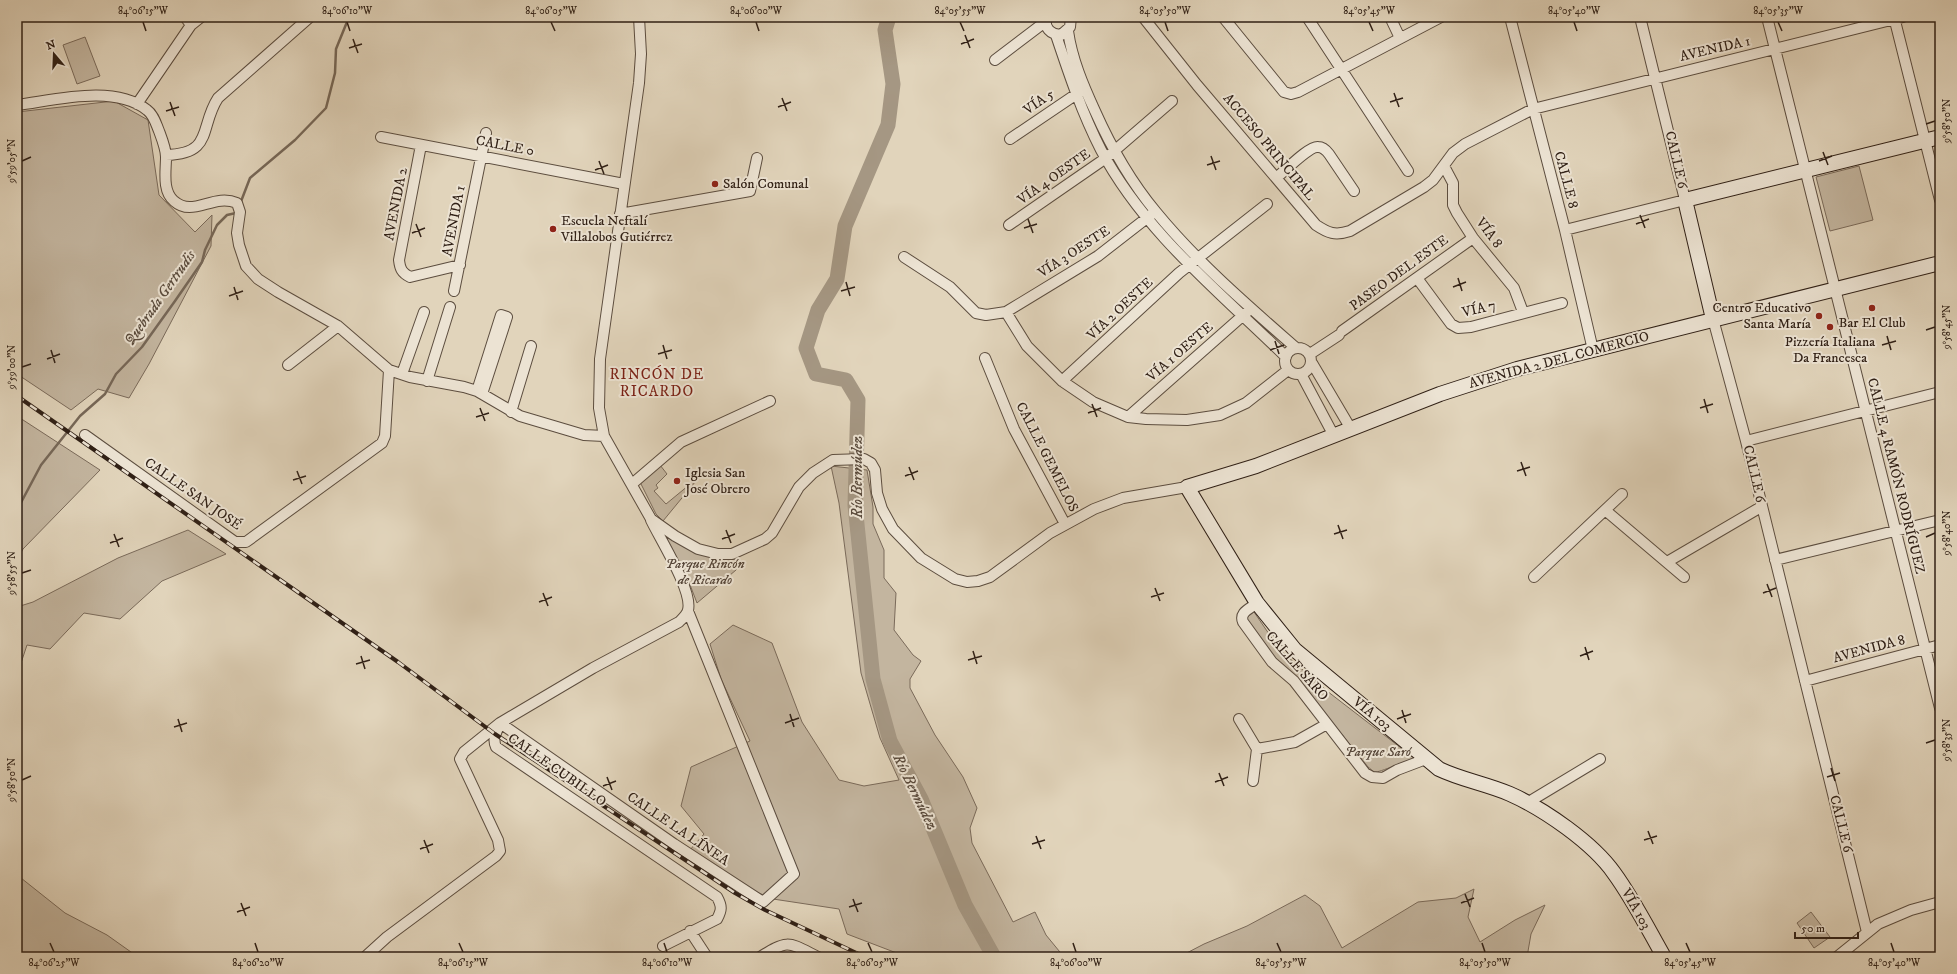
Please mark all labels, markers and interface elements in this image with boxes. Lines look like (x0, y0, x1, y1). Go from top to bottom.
text: 84°06'15"W (118, 5, 169, 17)
text: 84°06'10"W (322, 5, 373, 17)
text: 84°06'05"W (525, 5, 578, 17)
text: 84°06'00"W (730, 5, 783, 17)
text: 84°05'55"W (935, 5, 986, 17)
text: 84°05'50"W (1139, 5, 1192, 17)
text: 84°05'45"W (1343, 5, 1396, 17)
text: 84°05'40"W (1548, 5, 1601, 17)
text: 84°05'35"W (1753, 5, 1804, 17)
street label: AVENIDA 1 (1678, 32, 1752, 66)
north arrow (34, 34, 74, 74)
text: N (45, 37, 58, 54)
street label: VÍA 5 (1019, 85, 1058, 120)
street label: ACCESO PRINCIPAL (1219, 90, 1319, 204)
text: 9°58'50"N (1941, 99, 1953, 144)
street label: CALLE 6 (1661, 129, 1692, 191)
street label: CALLE 0 (474, 132, 536, 160)
text: 9°59'05"N (6, 139, 18, 184)
street label: VÍA 4 OESTE (1013, 145, 1094, 209)
street label: CALLE 8 (1550, 150, 1582, 210)
street label: AVENIDA 2 (380, 166, 412, 242)
place label: Salón Comunal (723, 175, 809, 193)
marker: Salón Comunal (710, 179, 720, 189)
street label: AVENIDA 1 (438, 184, 470, 258)
place label: Escuela Neftalí Villalobos Gutiérrez (560, 212, 672, 246)
street label: VÍA 8 (1471, 213, 1506, 252)
street label: VÍA 3 OESTE (1034, 222, 1113, 283)
marker: Escuela Neftalí Villalobos Gutiérrez (548, 224, 558, 234)
street label: PASEO DEL ESTE (1346, 231, 1452, 315)
water label: Quebrada Gertrudis (120, 246, 200, 349)
street label: VÍA 2 OESTE (1082, 274, 1157, 345)
street label: VÍA 7 (1459, 296, 1498, 322)
place label: Centro Educativo Santa María (1713, 299, 1811, 333)
marker: Bar El Club (1867, 303, 1877, 313)
text: 9°58'45"N (1941, 305, 1953, 350)
marker: Centro Educativo Santa María (1814, 311, 1824, 321)
place label: Bar El Club (1839, 314, 1906, 332)
street label: VÍA 1 OESTE (1142, 318, 1217, 386)
marker: Pizzería Italiana Da Francesca (1825, 322, 1835, 332)
street label: AVENIDA 2 DEL COMERCIO (1467, 327, 1651, 393)
place label: Pizzería Italiana Da Francesca (1785, 333, 1875, 367)
text: 9°59'00"N (6, 345, 18, 390)
district label: RINCÓN DE RICARDO (610, 365, 704, 401)
street label: CALLE 4 RAMÓN RODRÍGUEZ (1863, 376, 1929, 576)
street label: CALLE GEMELOS (1011, 399, 1083, 515)
water label: Río Bermúdez (848, 436, 867, 519)
street label: CALLE 6 (1739, 443, 1770, 505)
street label: CALLE SAN JOSÉ (141, 454, 245, 534)
place label: Iglesia San José Obrero (683, 464, 750, 498)
marker: Iglesia San José Obrero (672, 476, 682, 486)
text: 9°58'40"N (1941, 510, 1953, 557)
text: 9°58'55"N (6, 551, 18, 596)
park label: Parque Rincón de Ricardo (665, 555, 745, 589)
street label: CALLE SARO (1262, 627, 1332, 705)
street label: AVENIDA 8 (1831, 631, 1907, 667)
street label: VÍA 103 (1348, 692, 1395, 735)
text: 9°58'35"N (1941, 719, 1953, 762)
street label: CALLE CUBILLO (504, 729, 610, 811)
park label: Parque Saró (1345, 743, 1413, 761)
water label: Río Bermúdez (888, 750, 942, 833)
text: 9°58'50"N (6, 758, 18, 803)
street label: CALLE LA LÍNEA (623, 788, 734, 871)
street label: CALLE 6 (1825, 793, 1857, 855)
street label: VÍA 103 (1617, 884, 1655, 933)
scale bar (1795, 914, 1858, 940)
text: 50 m (1801, 921, 1825, 936)
text: 84°06'25"W (28, 957, 80, 969)
text: 84°06'20"W (232, 957, 285, 969)
text: 84°06'15"W (438, 957, 489, 969)
text: 84°06'10"W (642, 957, 693, 969)
text: 84°06'05"W (846, 957, 899, 969)
text: 84°06'00"W (1050, 957, 1103, 969)
text: 84°05'55"W (1256, 957, 1307, 969)
text: 84°05'50"W (1459, 957, 1512, 969)
text: 84°05'45"W (1664, 957, 1717, 969)
text: 84°05'40"W (1868, 957, 1921, 969)

